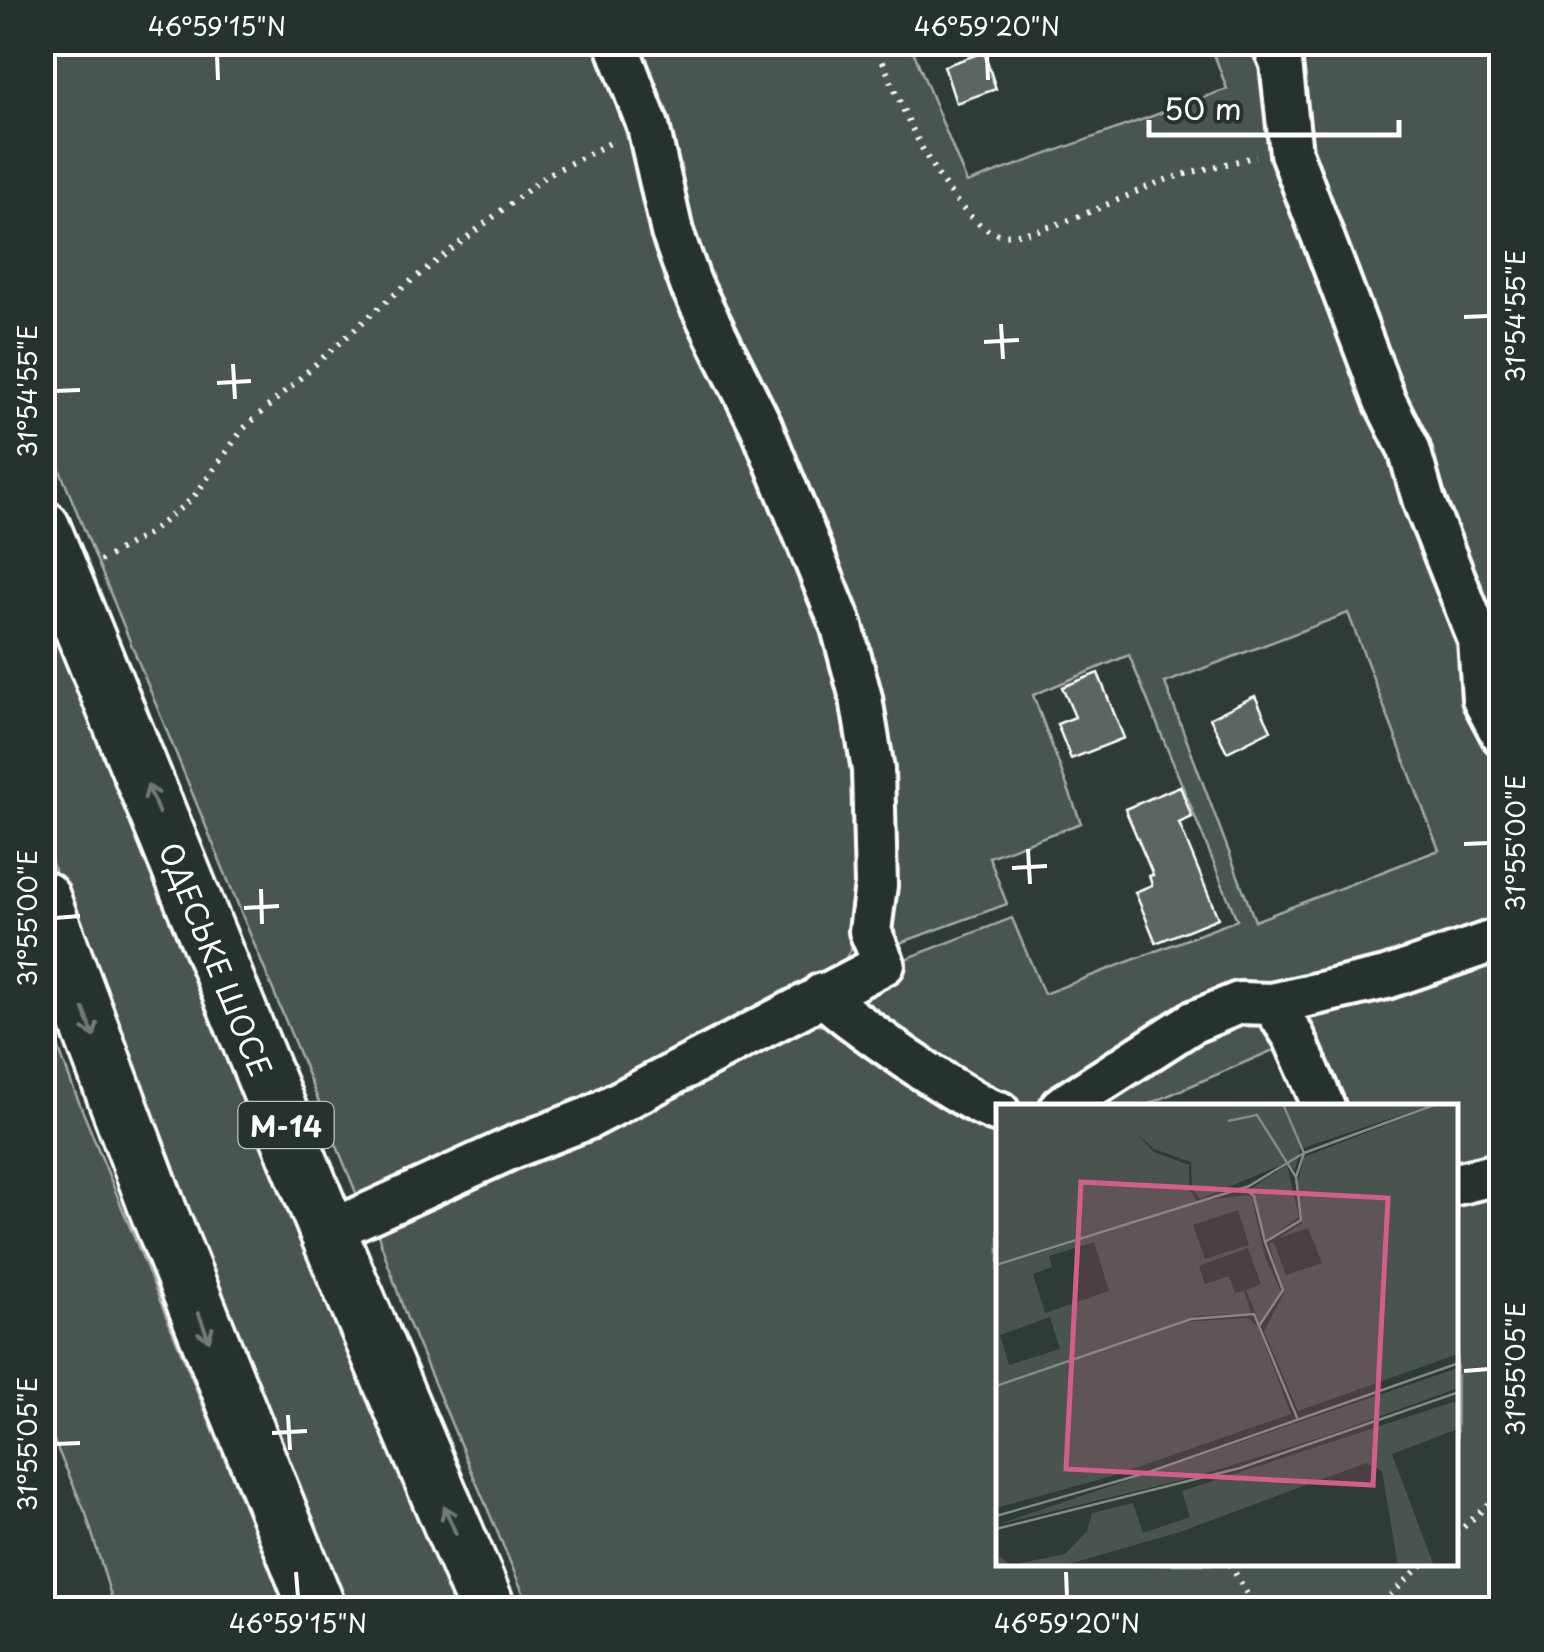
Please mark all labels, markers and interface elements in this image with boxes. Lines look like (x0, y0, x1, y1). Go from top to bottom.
text: 46°59'15"N (148, 7, 286, 45)
text: 46°59'20"N (914, 7, 1060, 45)
scale bar (1149, 75, 1399, 137)
text: 50 m (1164, 85, 1242, 130)
text: 31°54'55"E (1496, 250, 1534, 382)
text: 31°54'55"E (8, 325, 46, 457)
text: 31°55'00"E (1496, 775, 1534, 911)
one-way arrow (143, 784, 161, 815)
street label: ОДЕСЬКЕ ШОСЕ (149, 835, 285, 1083)
text: 31°55'00"E (8, 850, 46, 986)
one-way arrow (81, 1007, 99, 1038)
road number: М-14 (238, 1102, 334, 1148)
inset map (996, 1104, 1459, 1567)
text: 31°55'05"E (1496, 1302, 1534, 1436)
one-way arrow (196, 1311, 214, 1342)
text: 31°55'05"E (8, 1377, 46, 1511)
one-way arrow (440, 1505, 458, 1536)
text: 46°59'15"N (229, 1604, 367, 1642)
text: 46°59'20"N (994, 1604, 1140, 1642)

